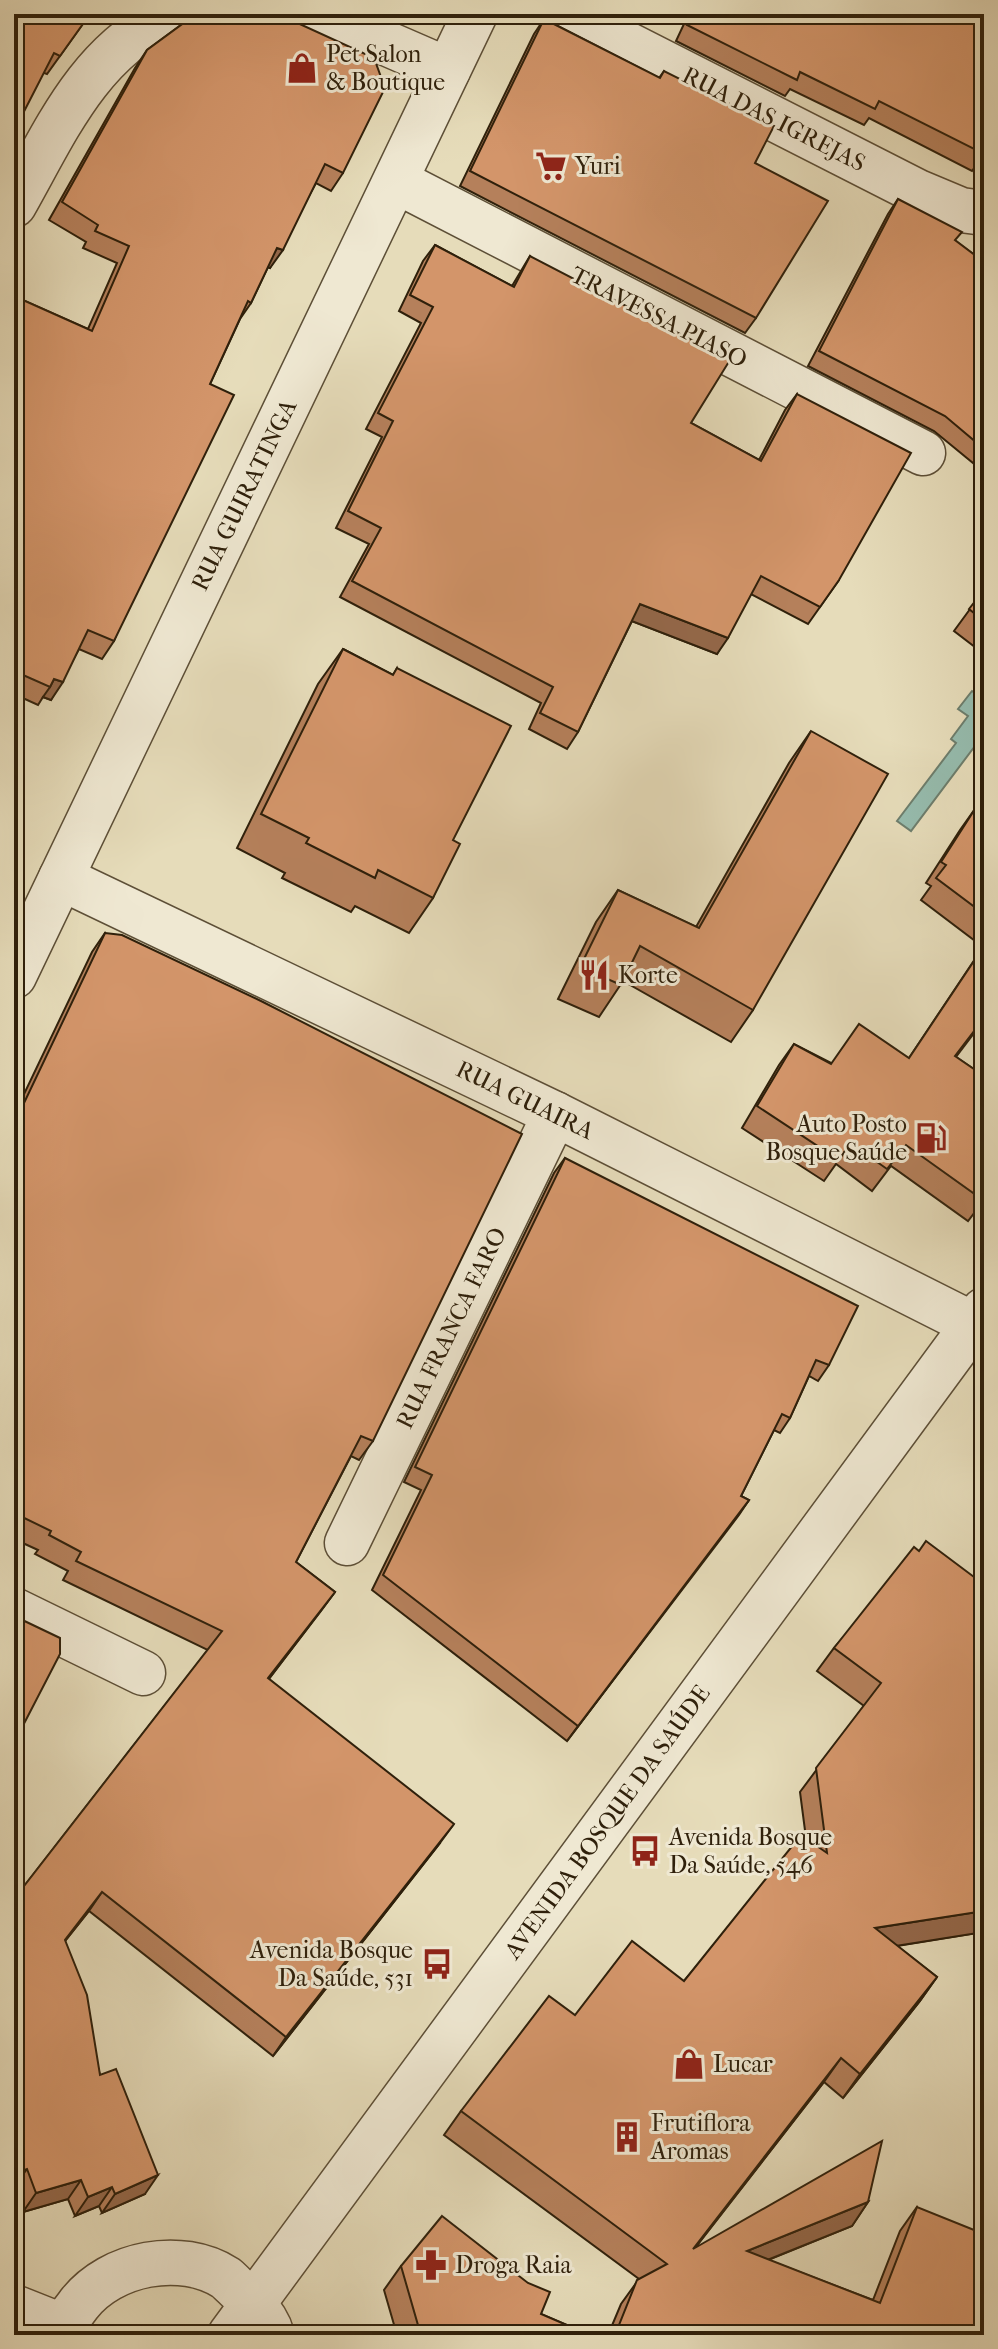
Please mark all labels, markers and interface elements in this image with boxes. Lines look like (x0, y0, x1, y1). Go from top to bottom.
place label: Pet Salon & Boutique (326, 40, 445, 96)
shop icon: Pet Salon & Boutique (285, 51, 319, 85)
street label: RUA DAS IGREJAS (678, 61, 870, 177)
supermarket icon: Yuri (534, 149, 568, 183)
place label: Yuri (574, 152, 621, 180)
street label: TRAVESSA PIASO (566, 260, 752, 374)
street label: RUA GUIRATINGA (186, 394, 303, 595)
restaurant icon: Korte (577, 958, 611, 992)
place label: Korte (618, 961, 678, 989)
street label: RUA GUAIRA (452, 1055, 599, 1146)
place label: Auto Posto Bosque Saúde (766, 1110, 907, 1166)
fuel station icon: Auto Posto Bosque Saúde (914, 1121, 948, 1155)
street label: RUA FRANCA FARO (390, 1223, 512, 1433)
street label: AVENIDA BOSQUE DA SAÚDE (497, 1679, 716, 1965)
place label: Avenida Bosque Da Saúde, 546 (668, 1823, 832, 1879)
bus stop icon: Avenida Bosque Da Saúde, 546 (628, 1834, 662, 1868)
place label: Avenida Bosque Da Saúde, 531 (249, 1936, 413, 1992)
bus stop icon: Avenida Bosque Da Saúde, 531 (420, 1947, 454, 1981)
shop icon: Lucar (672, 2047, 706, 2081)
place label: Lucar (713, 2050, 774, 2078)
place label: Frutiflora Aromas (650, 2109, 751, 2165)
building icon: Frutiflora Aromas (610, 2120, 644, 2154)
pharmacy icon: Droga Raia (414, 2248, 448, 2282)
place label: Droga Raia (455, 2251, 573, 2279)

